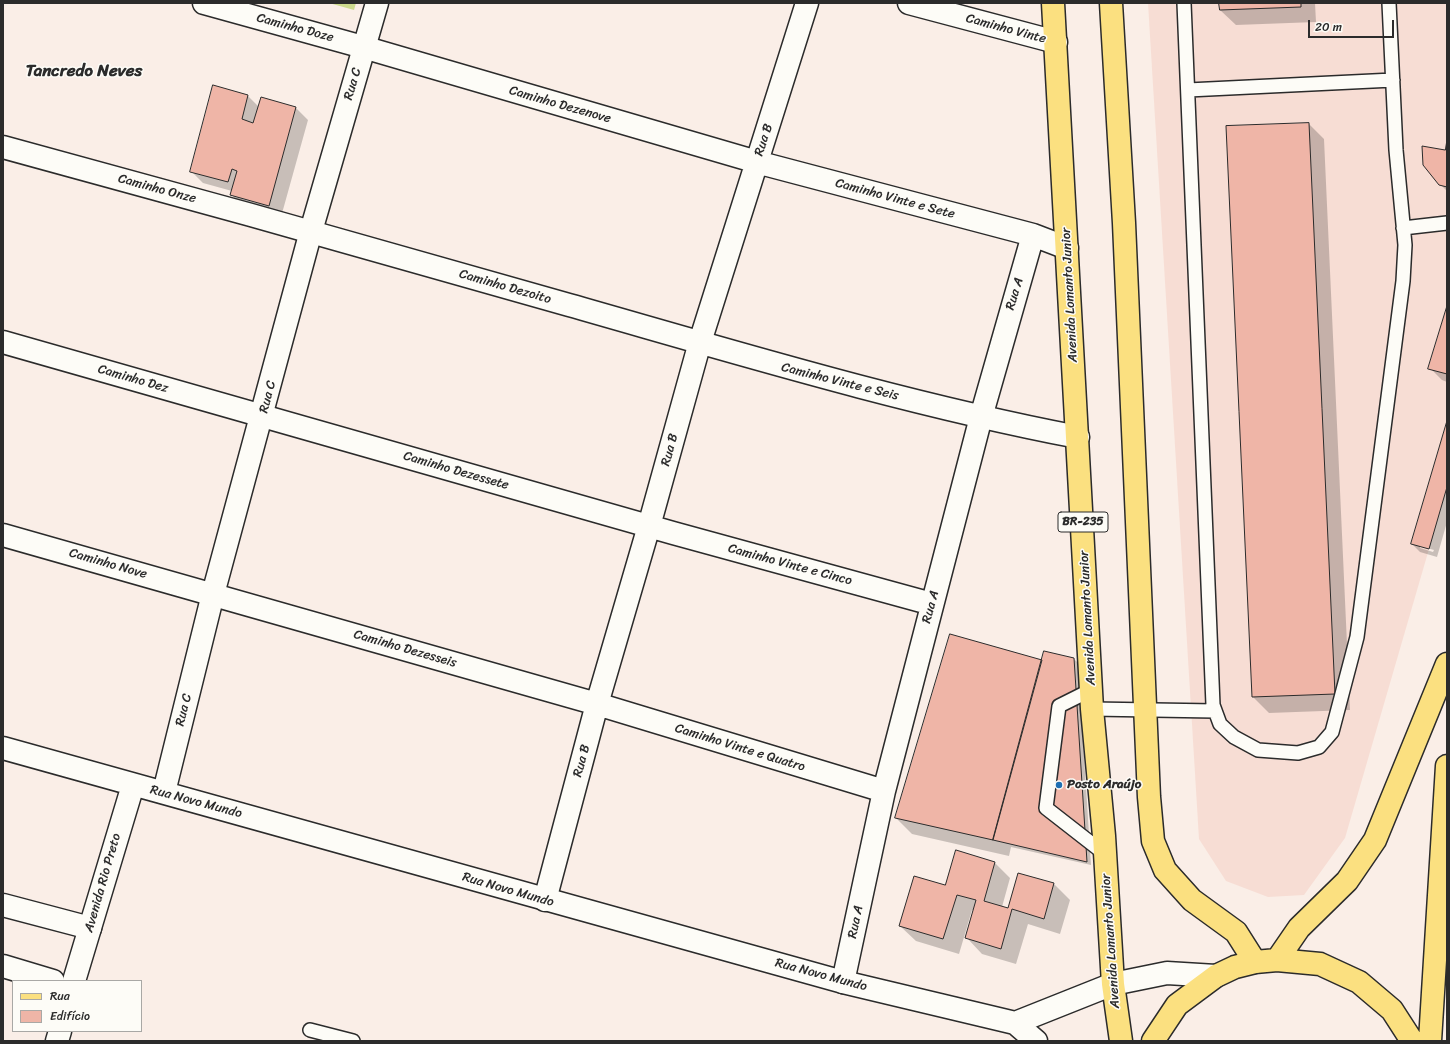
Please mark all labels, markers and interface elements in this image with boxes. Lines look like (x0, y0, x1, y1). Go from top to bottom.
street label: Caminho Doze (255, 10, 335, 46)
street label: Caminho Vinte (964, 11, 1048, 47)
scale bar (1310, 12, 1396, 38)
text: 20 m (1315, 16, 1342, 38)
district label: Tancredo Neves (26, 62, 142, 82)
street label: Rua C (341, 66, 365, 102)
street label: Caminho Dezenove (507, 83, 613, 127)
street label: Rua B (751, 122, 777, 158)
street label: Caminho Onze (116, 171, 198, 207)
street label: Caminho Vinte e Sete (833, 176, 957, 222)
street label: Avenida Lomanto Junior (1059, 227, 1081, 363)
street label: Caminho Dezoito (457, 266, 553, 308)
street label: Rua A (1003, 276, 1027, 312)
street label: Caminho Vinte e Seis (780, 360, 900, 404)
street label: Caminho Dez (96, 362, 170, 396)
street label: Rua C (256, 379, 280, 415)
street label: Rua B (658, 432, 682, 468)
street label: Caminho Dezessete (401, 448, 511, 494)
road number: BR-235 (1058, 512, 1108, 532)
street label: Caminho Vinte e Cinco (726, 541, 854, 589)
street label: Caminho Nove (67, 545, 149, 583)
street label: Avenida Lomanto Junior (1077, 550, 1099, 686)
street label: Rua A (919, 589, 943, 625)
street label: Caminho Dezesseis (352, 627, 458, 671)
street label: Rua C (172, 692, 196, 728)
street label: Caminho Vinte e Quatro (673, 721, 807, 775)
street label: Rua B (570, 743, 594, 779)
place label: Posto Araújo (1067, 777, 1141, 793)
marker: Posto Araújo (1054, 780, 1064, 790)
street label: Rua Novo Mundo (148, 782, 244, 822)
street label: Avenida Rio Preto (81, 832, 125, 934)
street label: Rua Novo Mundo (460, 869, 556, 911)
street label: Avenida Lomanto Junior (1099, 873, 1123, 1009)
street label: Rua A (845, 904, 867, 940)
street label: Rua Novo Mundo (773, 955, 869, 995)
legend (12, 980, 142, 1032)
text: Rua (50, 985, 70, 1007)
text: Edifício (50, 1005, 90, 1027)

